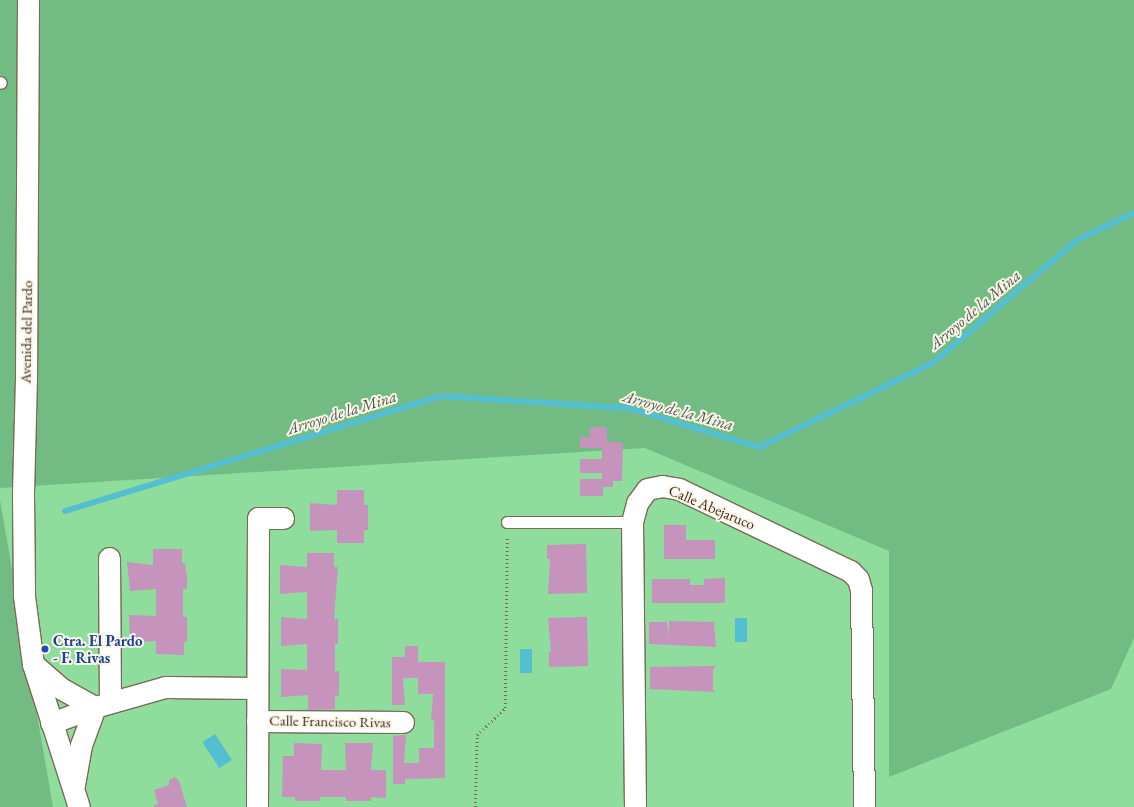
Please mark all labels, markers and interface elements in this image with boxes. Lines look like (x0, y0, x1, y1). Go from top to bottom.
water label: Arroyo de la Mina (925, 266, 1025, 354)
street label: Avenida del Pardo (16, 280, 36, 384)
water label: Arroyo de la Mina (285, 387, 399, 439)
water label: Arroyo de la Mina (621, 387, 735, 435)
street label: Calle Abejaruco (666, 481, 758, 533)
place label: Ctra. El Pardo - F. Rivas (53, 631, 142, 666)
marker: Ctra. El Pardo - F. Rivas (40, 644, 50, 654)
street label: Calle Francisco Rivas (269, 711, 391, 731)

